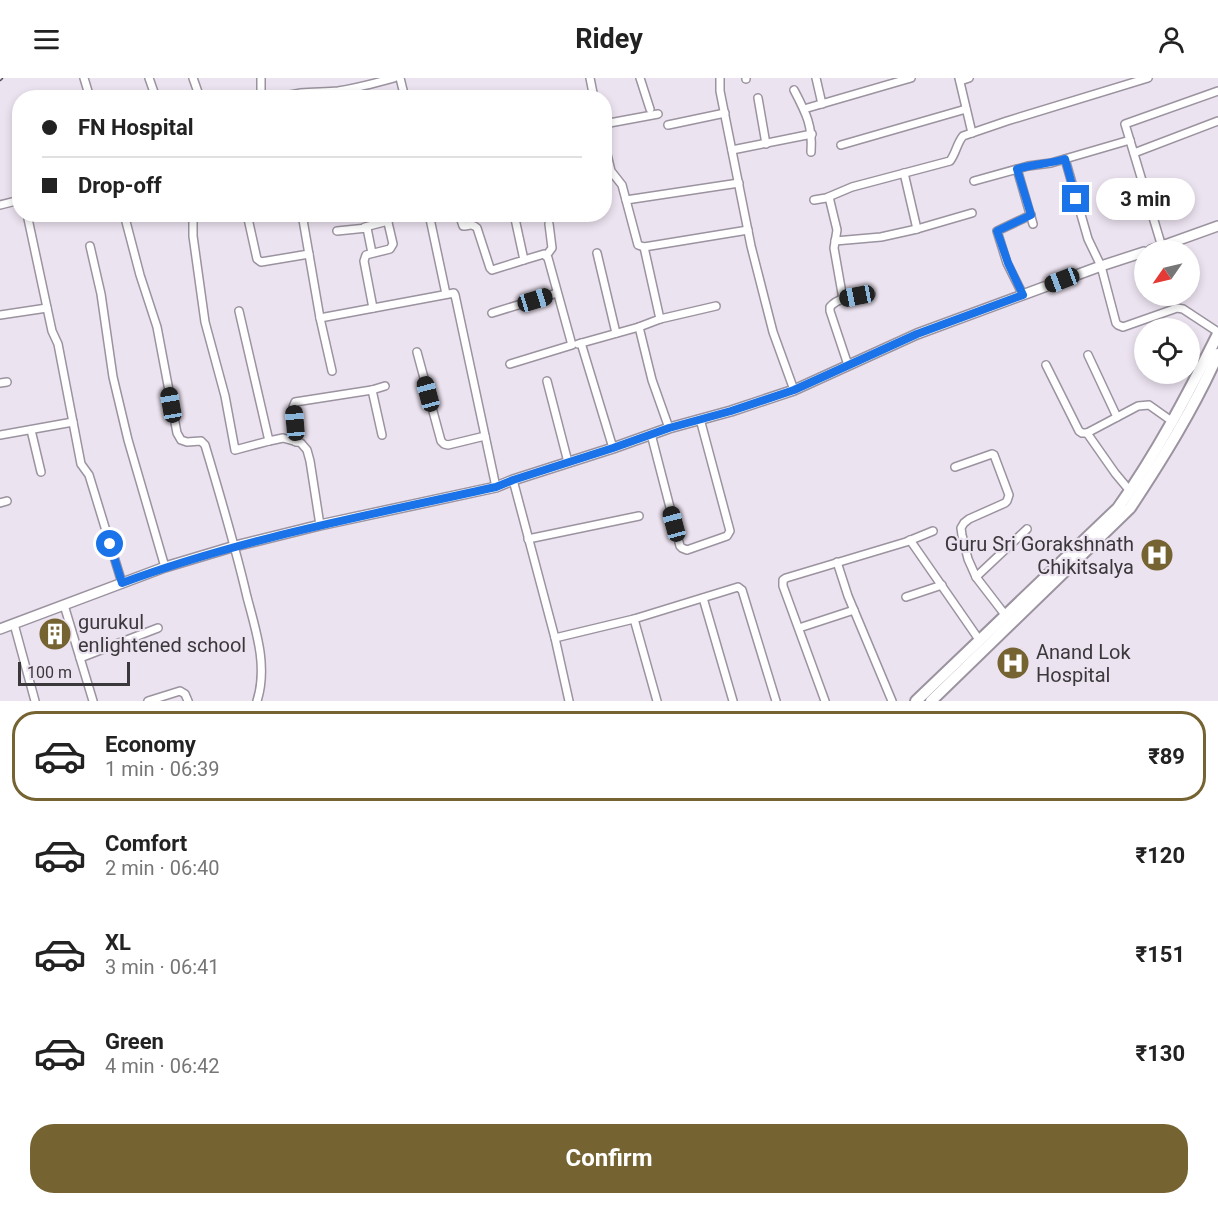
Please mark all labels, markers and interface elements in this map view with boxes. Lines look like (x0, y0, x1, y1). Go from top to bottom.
icon: menu (30, 23, 63, 56)
text: Ridey (575, 23, 643, 55)
icon: person (1155, 23, 1188, 56)
text: FN Hospital (78, 115, 194, 140)
text: Drop-off (78, 173, 162, 198)
callout: 3 min (1097, 178, 1196, 220)
route end (1062, 185, 1089, 212)
text: 3 min (1120, 187, 1171, 211)
north arrow (1134, 240, 1200, 306)
map controls (1134, 240, 1200, 384)
car (1042, 265, 1082, 295)
car (838, 284, 876, 308)
car (515, 286, 555, 314)
button: locate (1134, 318, 1200, 384)
car (415, 374, 441, 414)
car (159, 386, 183, 424)
car (284, 404, 306, 442)
car (661, 504, 687, 544)
route start (96, 530, 123, 557)
place label: Guru Sri Gorakshnath Chikitsalya (945, 532, 1134, 579)
hospital icon: Guru Sri Gorakshnath Chikitsalya (1139, 537, 1175, 573)
place label: gurukul enlightened school (78, 610, 246, 657)
building icon: gurukul enlightened school (37, 616, 73, 652)
place label: Anand Lok Hospital (1036, 640, 1131, 687)
hospital icon: Anand Lok Hospital (995, 645, 1031, 681)
scale bar (18, 659, 130, 686)
text: 100 m (27, 663, 72, 682)
icon: car (33, 729, 87, 783)
text: Economy (105, 732, 196, 757)
text: ₹89 (1148, 744, 1185, 769)
text: 1 min · 06:39 (105, 757, 220, 781)
icon: car (33, 828, 87, 882)
text: Comfort (105, 831, 187, 856)
text: ₹120 (1136, 843, 1185, 868)
text: 2 min · 06:40 (105, 856, 220, 880)
icon: car (33, 927, 87, 981)
text: XL (105, 930, 131, 955)
text: ₹151 (1136, 942, 1185, 967)
text: 3 min · 06:41 (105, 955, 220, 979)
icon: car (33, 1026, 87, 1080)
text: Green (105, 1029, 164, 1054)
text: ₹130 (1136, 1041, 1185, 1066)
text: 4 min · 06:42 (105, 1054, 220, 1078)
button: Confirm (30, 1124, 1188, 1193)

